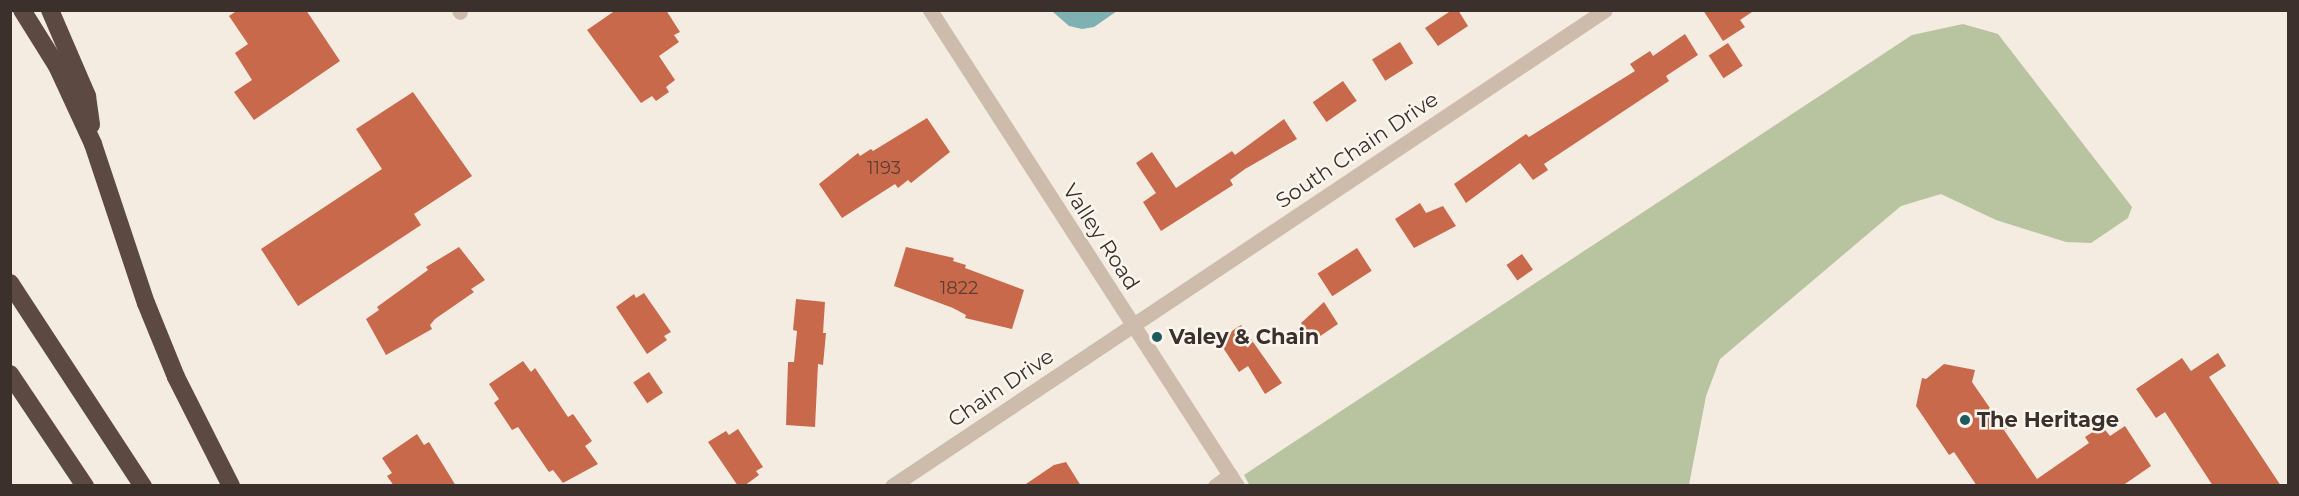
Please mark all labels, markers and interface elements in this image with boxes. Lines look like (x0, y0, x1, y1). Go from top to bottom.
street label: South Chain Drive (1271, 86, 1443, 214)
house number: 1193 (867, 157, 901, 179)
street label: Valley Road (1057, 179, 1145, 295)
house number: 1822 (940, 277, 978, 299)
place label: Valey & Chain (1169, 324, 1319, 350)
marker: Valey & Chain (1150, 330, 1164, 344)
street label: Chain Drive (943, 343, 1059, 433)
place label: The Heritage (1977, 407, 2119, 433)
marker: The Heritage (1958, 413, 1972, 427)

